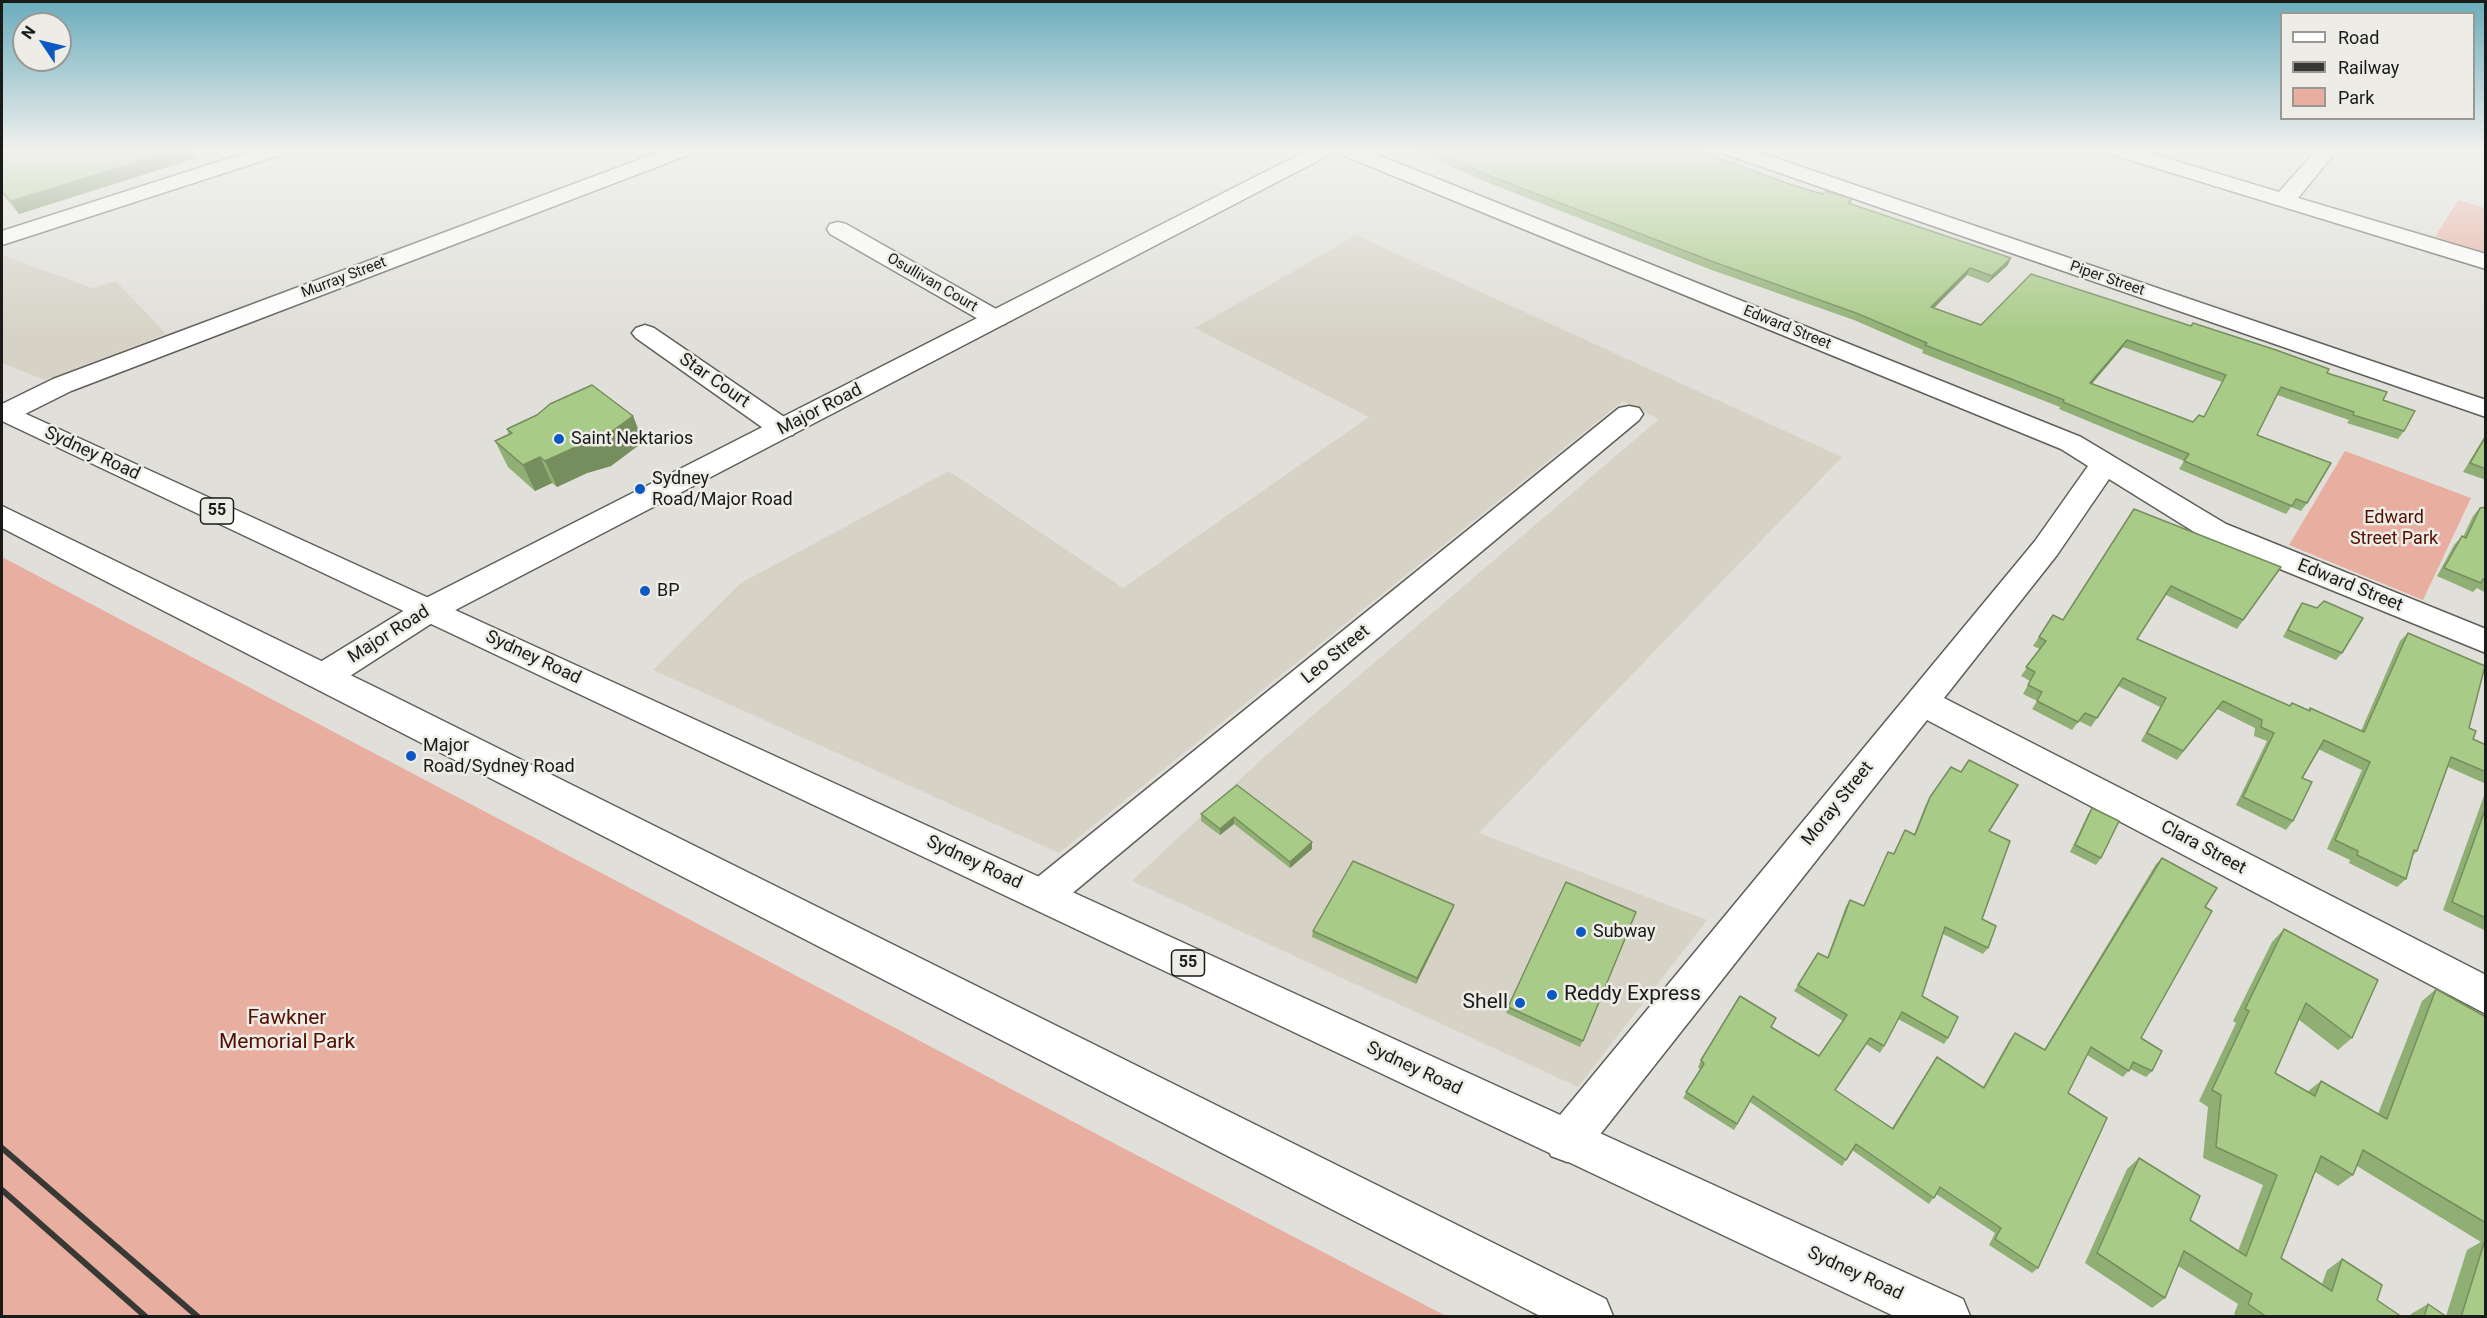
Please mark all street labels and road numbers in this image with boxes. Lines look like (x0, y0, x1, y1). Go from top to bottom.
street label: Osullivan Court (884, 250, 980, 316)
street label: Murray Street (299, 254, 389, 302)
street label: Piper Street (2067, 258, 2147, 300)
street label: Edward Street (1741, 302, 1833, 354)
street label: Star Court (675, 349, 753, 413)
street label: Major Road (774, 380, 866, 440)
street label: Sydney Road (41, 422, 143, 486)
road number: 55 (200, 498, 234, 524)
street label: Edward Street (2294, 555, 2406, 617)
street label: Major Road (344, 601, 434, 669)
street label: Leo Street (1298, 621, 1374, 689)
street label: Sydney Road (482, 626, 584, 690)
street label: Moray Street (1798, 758, 1878, 850)
street label: Clara Street (2157, 817, 2249, 879)
street label: Sydney Road (923, 831, 1025, 895)
road number: 55 (1172, 950, 1204, 976)
street label: Sydney Road (1363, 1037, 1465, 1101)
street label: Sydney Road (1804, 1242, 1906, 1306)

